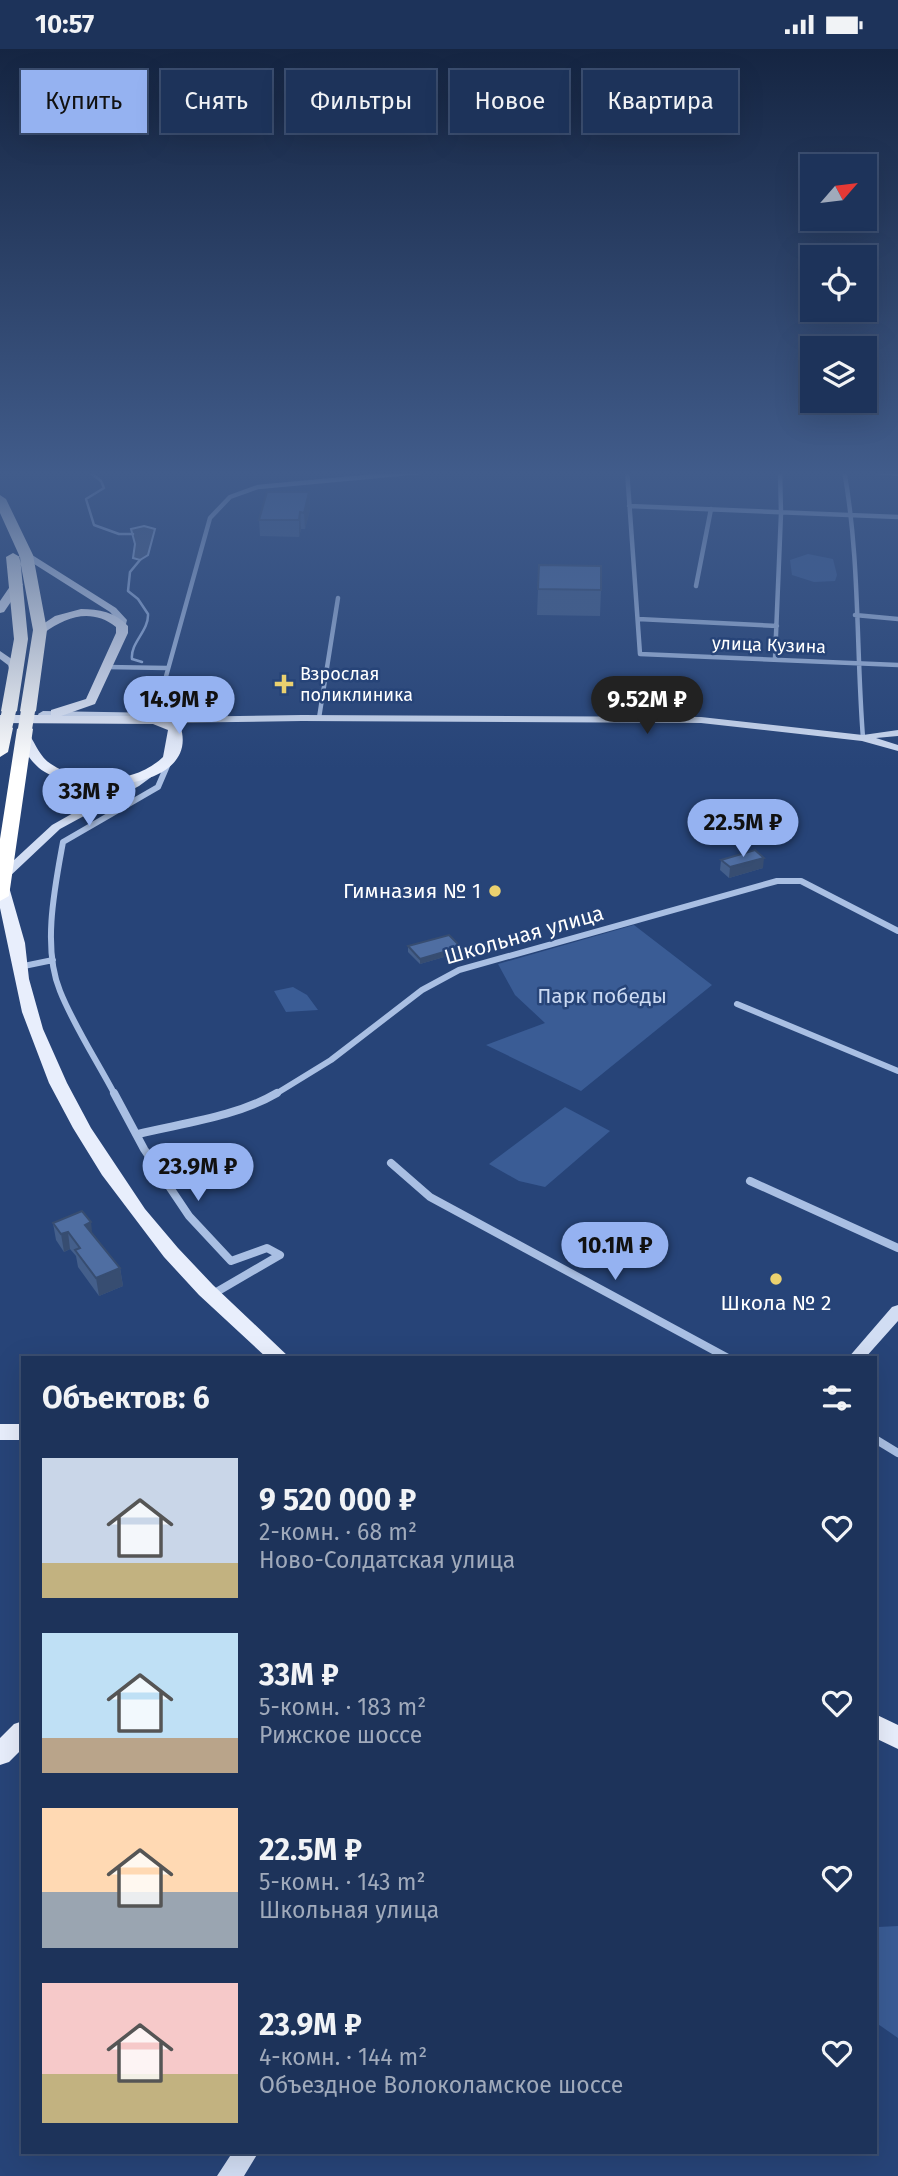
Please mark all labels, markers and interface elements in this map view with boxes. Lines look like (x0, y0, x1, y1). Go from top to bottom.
text: 10:57 (35, 9, 94, 40)
chip: Купить (21, 70, 147, 133)
chip: Снять (161, 70, 272, 133)
chip: Фильтры (286, 70, 436, 133)
chip: Новое (450, 70, 569, 133)
chip: Квартира (583, 70, 738, 133)
north arrow (800, 154, 877, 231)
map controls (800, 154, 877, 413)
button: locate (800, 245, 877, 322)
button: layers (800, 336, 877, 413)
street label: улица Кузина (711, 632, 827, 658)
place label: Взрослая поликлиника (300, 663, 413, 706)
marker: Взрослая поликлиника (274, 674, 294, 694)
pin: 14.9M ₽ (114, 677, 244, 736)
pin: 9.52M ₽ (582, 677, 712, 736)
text: 14.9M ₽ (140, 685, 218, 713)
text: 9.52M ₽ (607, 685, 687, 713)
pin: 33M ₽ (40, 769, 138, 828)
text: 33M ₽ (58, 777, 120, 805)
pin: 22.5M ₽ (678, 799, 808, 859)
text: 22.5M ₽ (703, 808, 783, 836)
place label: Гимназия № 1 (343, 878, 481, 904)
marker: Гимназия № 1 (487, 883, 503, 899)
street label: Школьная улица (441, 900, 607, 970)
park label: Парк победы (537, 983, 667, 1009)
pin: 23.9M ₽ (133, 1143, 263, 1203)
text: 23.9M ₽ (159, 1152, 237, 1180)
pin: 10.1M ₽ (550, 1223, 680, 1282)
text: 10.1M ₽ (577, 1231, 653, 1259)
marker: Школа № 2 (768, 1271, 784, 1287)
place label: Школа № 2 (721, 1290, 831, 1316)
icon: filters (818, 1379, 856, 1417)
text: Объектов: 6 (42, 1380, 210, 1416)
text: 9 520 000 ₽ (259, 1482, 416, 1518)
icon: home (98, 1486, 182, 1570)
icon: heart (818, 1509, 856, 1547)
text: 2-комн. · 68 m² (259, 1518, 417, 1546)
text: Ново-Солдатская улица (259, 1546, 515, 1574)
text: 33M ₽ (259, 1657, 339, 1693)
icon: home (98, 1661, 182, 1745)
icon: heart (818, 1684, 856, 1722)
text: 5-комн. · 183 m² (259, 1693, 426, 1721)
text: Рижское шоссе (259, 1721, 422, 1749)
text: 22.5M ₽ (259, 1832, 362, 1868)
icon: home (98, 1836, 182, 1920)
icon: heart (818, 1859, 856, 1897)
text: 5-комн. · 143 m² (259, 1868, 425, 1896)
text: Школьная улица (259, 1896, 439, 1924)
text: 23.9M ₽ (259, 2007, 362, 2043)
icon: home (98, 2011, 182, 2095)
icon: heart (818, 2034, 856, 2072)
text: 4-комн. · 144 m² (259, 2043, 427, 2071)
text: Объездное Волоколамское шоссе (259, 2071, 623, 2099)

